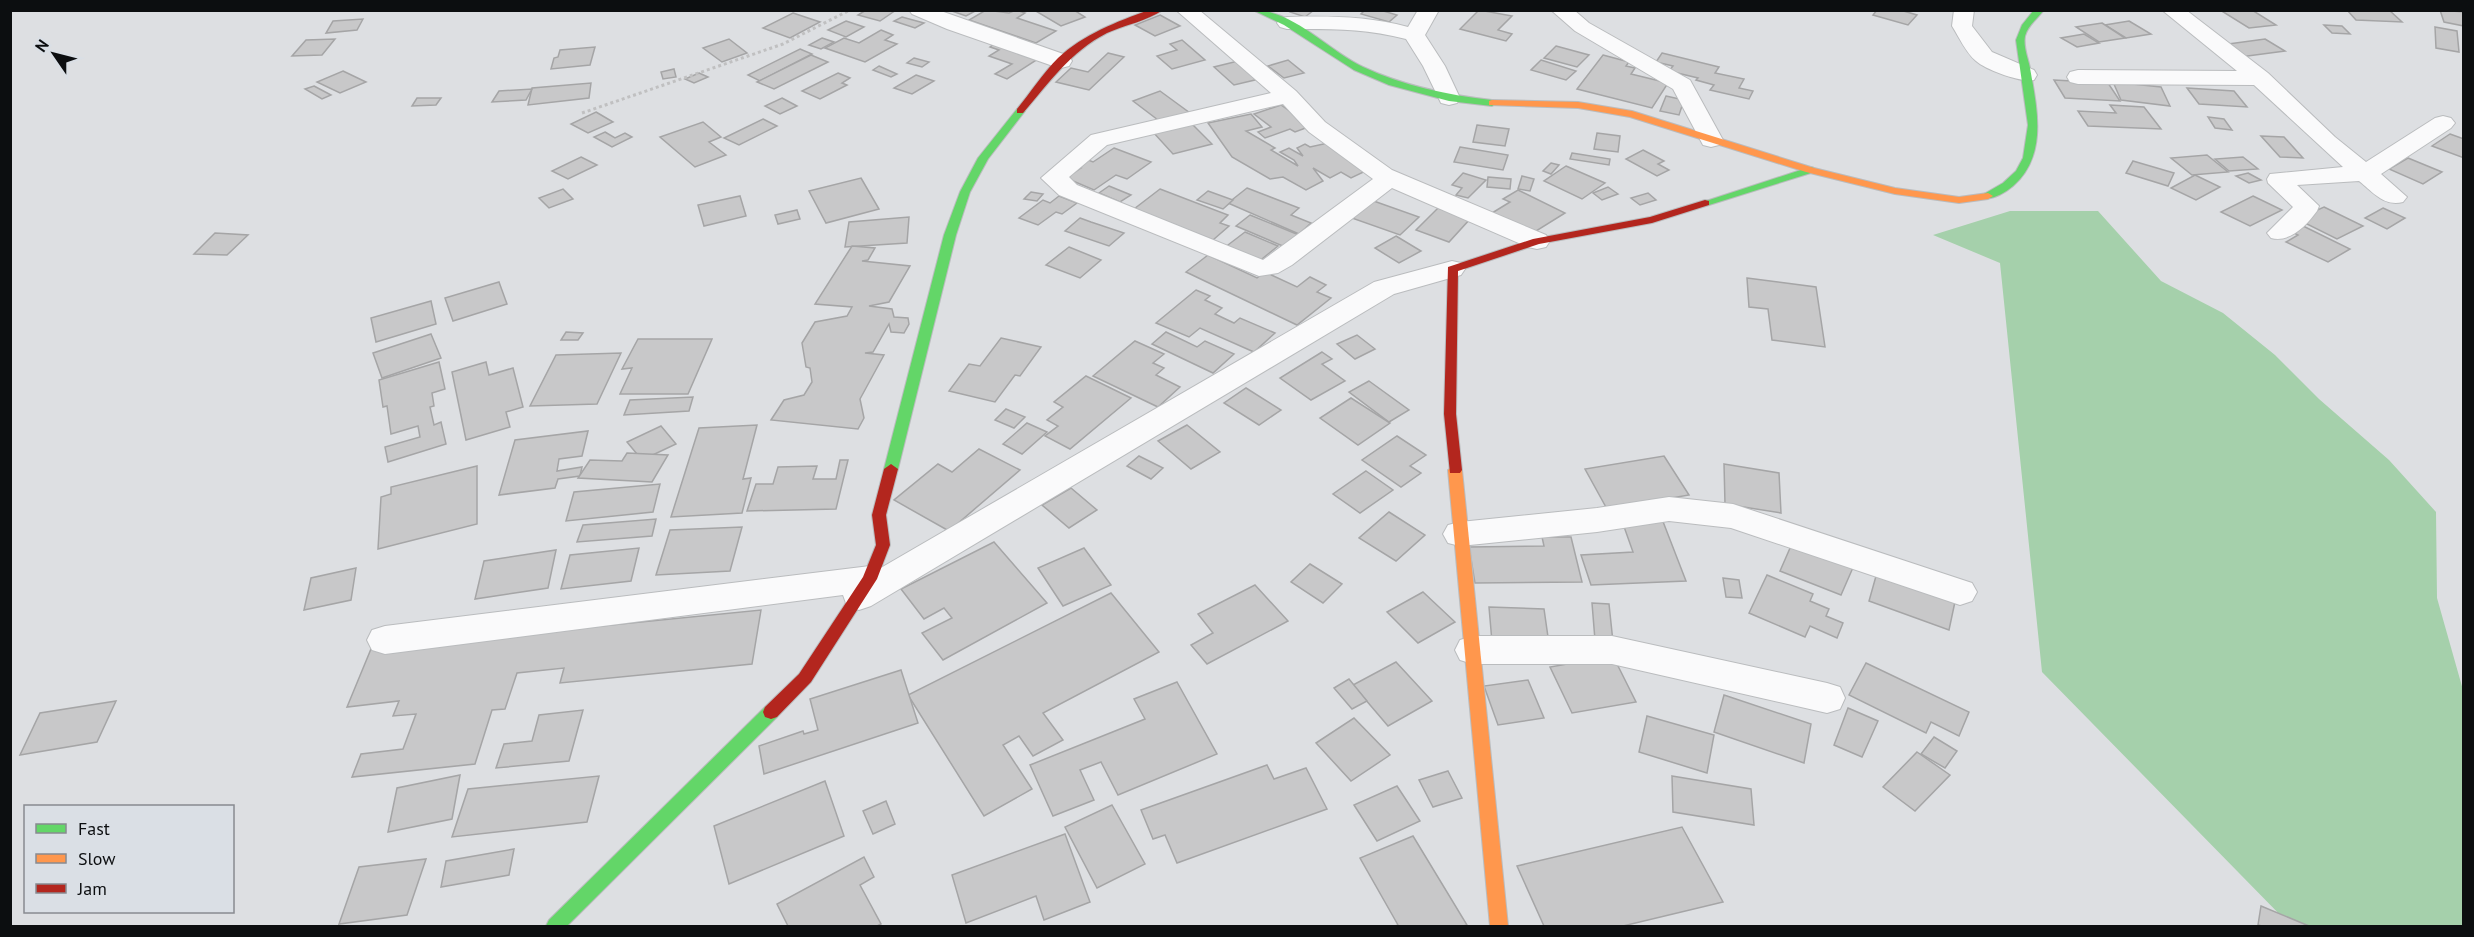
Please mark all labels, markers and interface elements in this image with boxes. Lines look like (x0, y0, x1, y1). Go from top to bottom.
north arrow (24, 24, 84, 84)
text: N (31, 35, 53, 55)
legend (24, 805, 234, 913)
text: Fast (78, 817, 110, 840)
text: Slow (78, 847, 116, 870)
text: Jam (77, 877, 107, 900)

